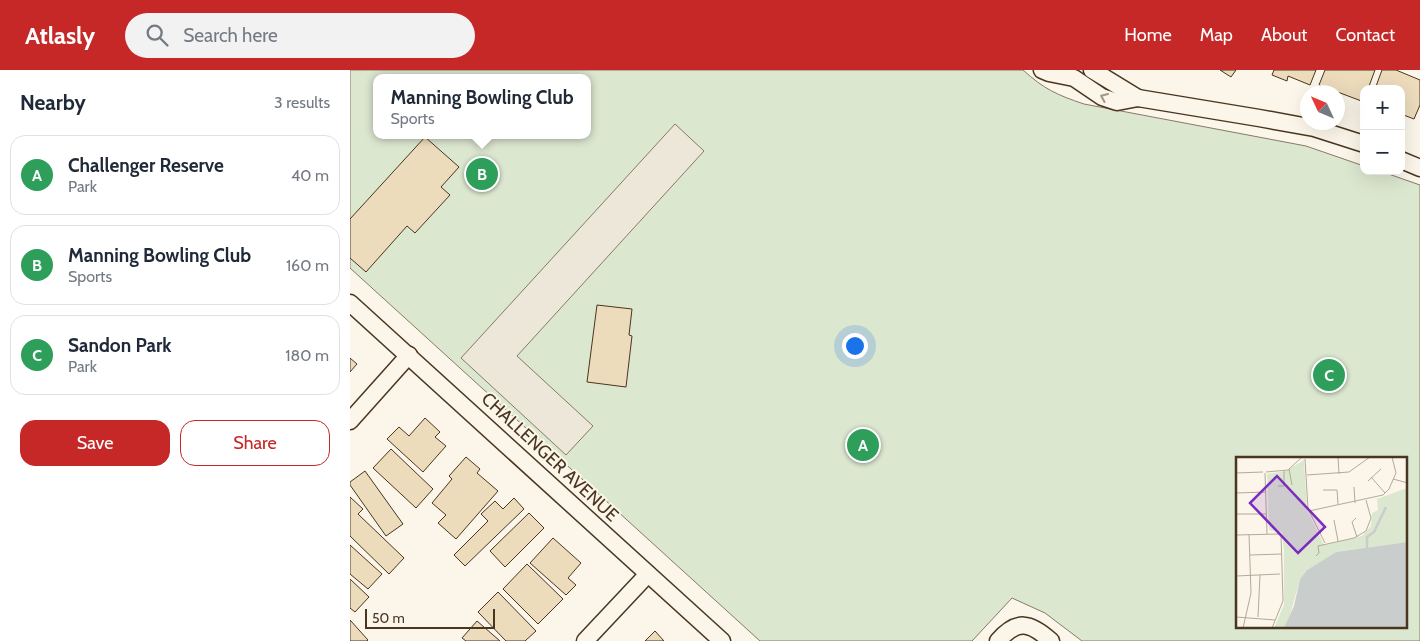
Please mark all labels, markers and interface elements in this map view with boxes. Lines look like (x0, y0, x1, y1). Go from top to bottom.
search box (125, 13, 475, 58)
text: Atlasly (25, 21, 95, 50)
icon: search (143, 21, 171, 49)
text: Search here (183, 24, 278, 47)
text: Home (1124, 24, 1172, 46)
text: Map (1200, 24, 1233, 46)
text: About (1261, 24, 1307, 46)
text: Contact (1335, 24, 1395, 46)
popup (373, 74, 591, 139)
north arrow (1300, 85, 1345, 130)
map controls (1360, 85, 1405, 175)
button: + (1360, 85, 1405, 130)
text: Manning Bowling Club (390, 86, 574, 109)
text: Nearby (20, 90, 86, 115)
one-way arrow (1100, 92, 1109, 103)
text: 3 results (274, 93, 330, 112)
text: Sports (390, 109, 435, 128)
button: − (1360, 130, 1405, 175)
text: Challenger Reserve (68, 154, 224, 177)
pin: B (466, 155, 498, 193)
text: A (32, 166, 42, 185)
text: 40 m (291, 166, 329, 185)
text: Park (68, 177, 97, 196)
text: Manning Bowling Club (68, 244, 251, 267)
text: B (32, 256, 42, 275)
text: 160 m (286, 256, 329, 275)
text: Sports (68, 267, 112, 286)
your location (842, 333, 868, 359)
text: Sandon Park (68, 334, 171, 357)
text: C (32, 346, 42, 365)
text: 180 m (285, 346, 329, 365)
pin: C (1313, 356, 1345, 394)
text: Park (68, 357, 97, 376)
street label: CHALLENGER AVENUE (477, 388, 623, 526)
button: Save (20, 420, 170, 466)
button: Share (180, 420, 330, 466)
pin: A (847, 426, 879, 464)
inset map (1236, 457, 1408, 628)
scale bar (365, 606, 495, 629)
text: 50 m (372, 609, 405, 627)

